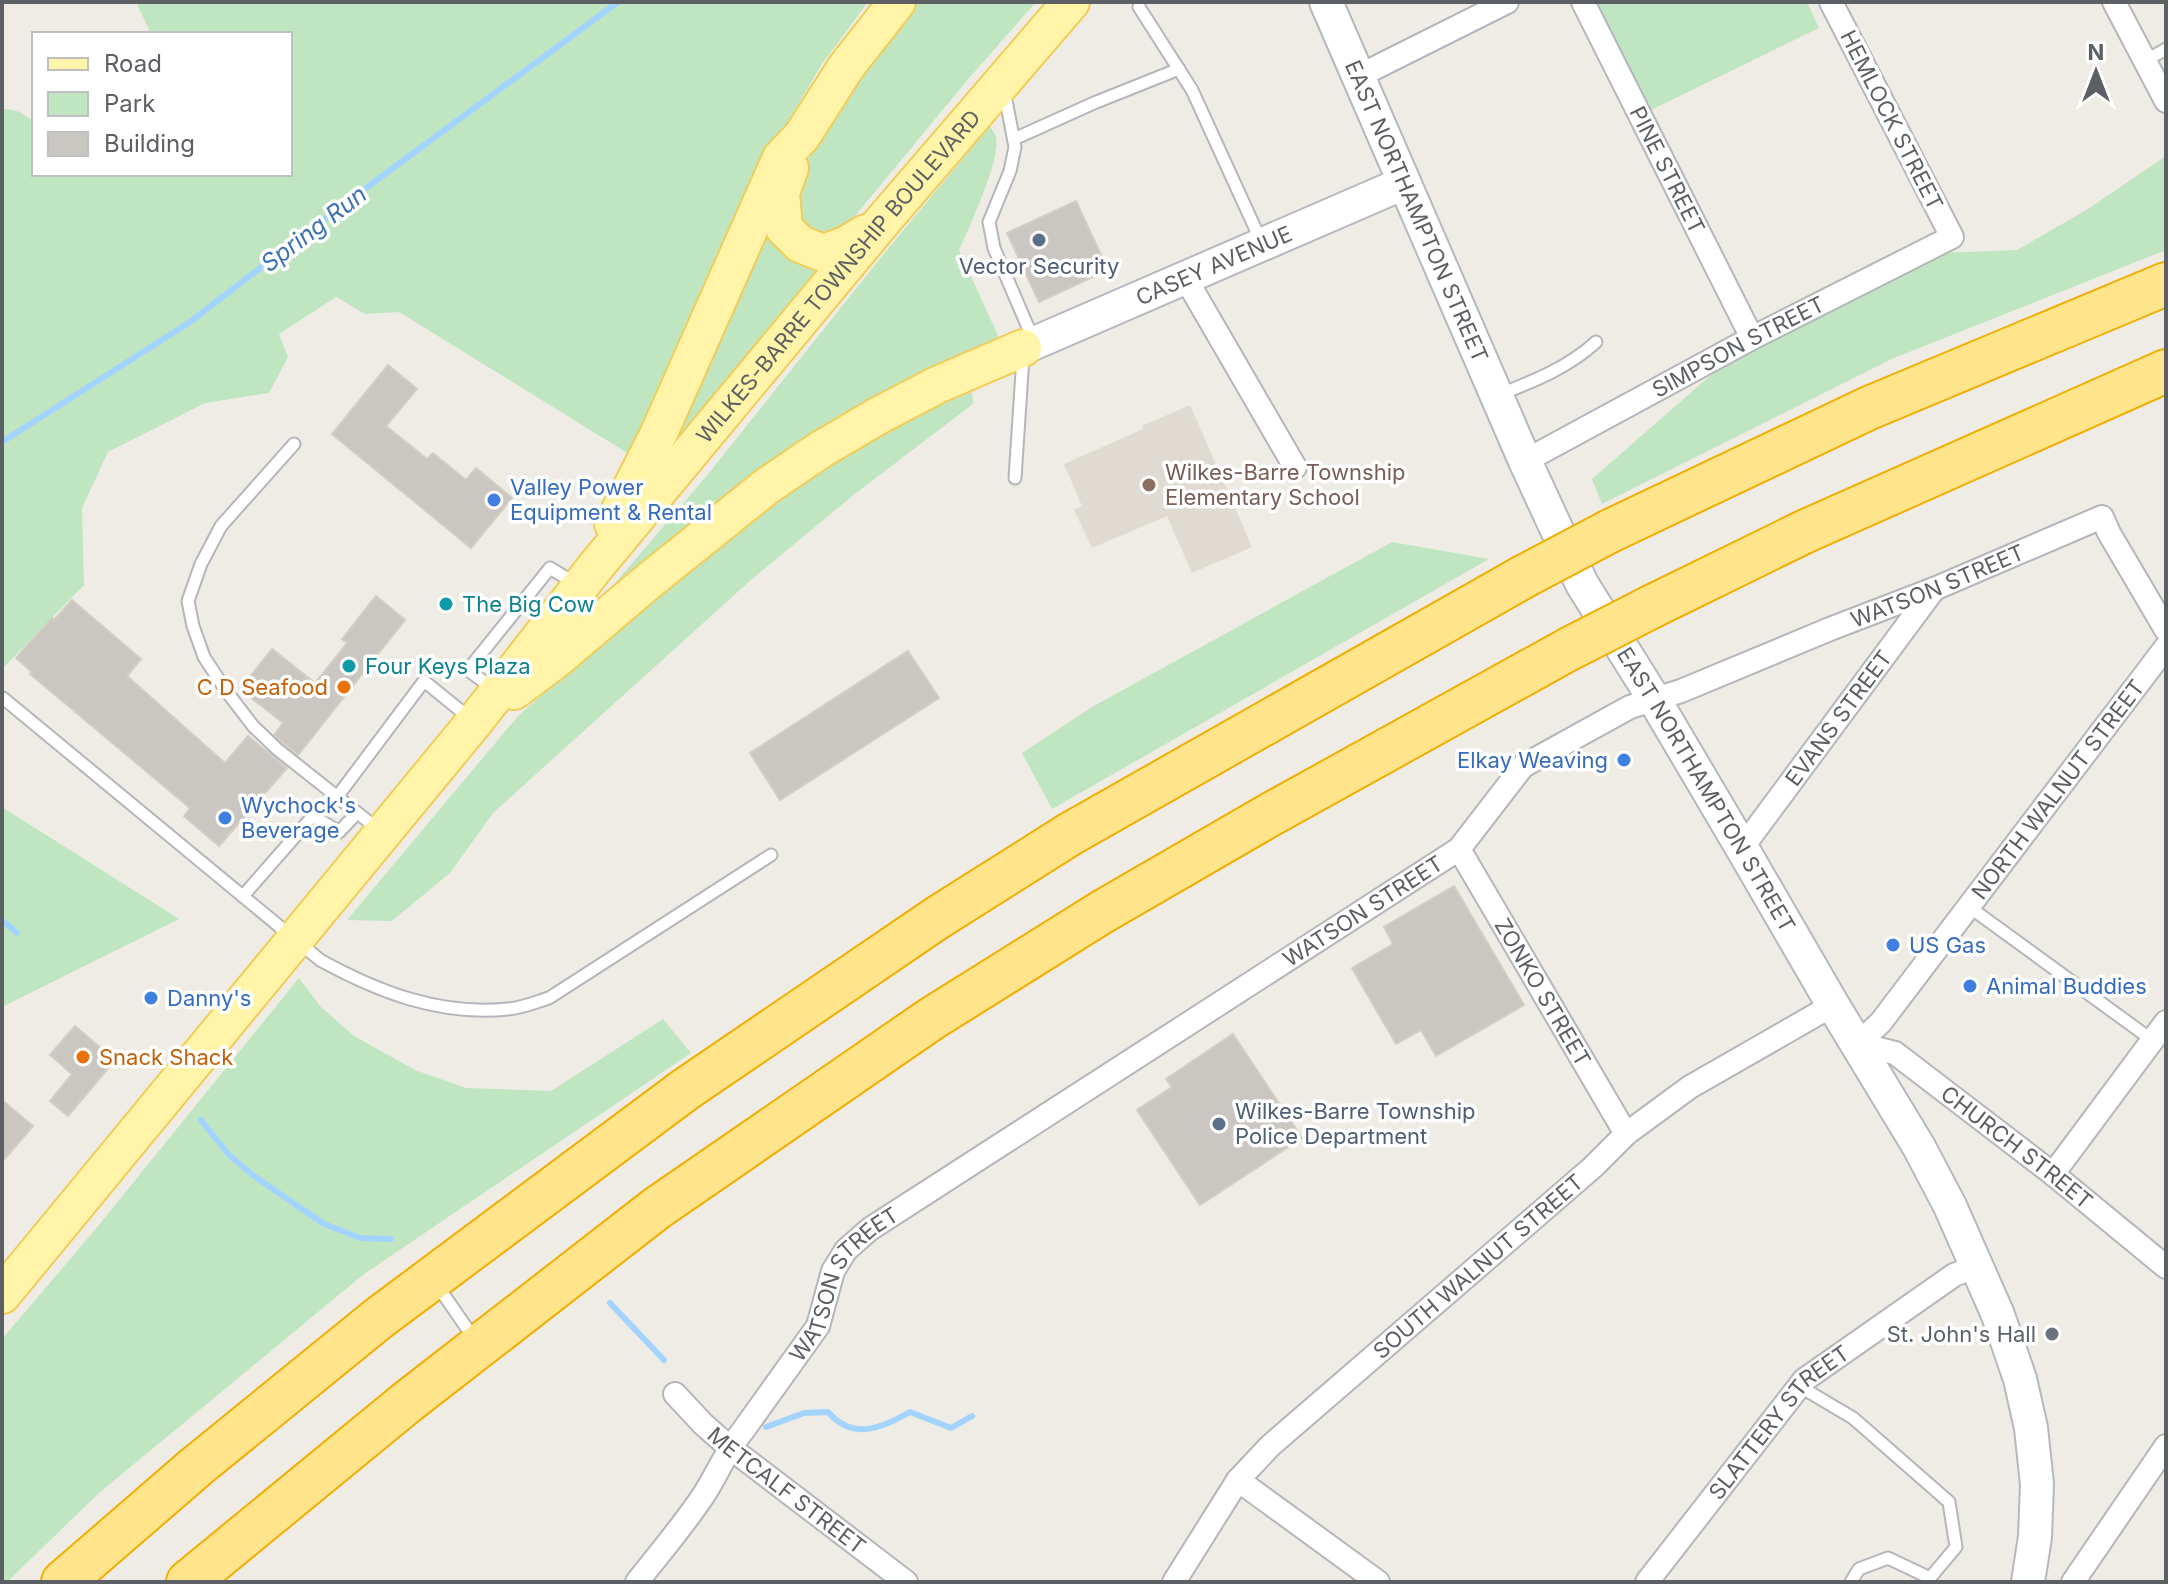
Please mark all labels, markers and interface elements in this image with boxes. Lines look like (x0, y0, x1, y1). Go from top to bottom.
street label: HEMLOCK STREET (1835, 26, 1949, 214)
legend (32, 32, 292, 176)
north arrow (2056, 32, 2136, 112)
text: N (2088, 39, 2104, 65)
text: Road (104, 49, 162, 78)
street label: EAST NORTHAMPTON STREET (1340, 56, 1494, 366)
text: Park (104, 89, 155, 118)
street label: PINE STREET (1625, 102, 1710, 238)
street label: WILKES-BARRE TOWNSHIP BOULEVARD (691, 104, 986, 448)
text: Building (104, 129, 195, 158)
water label: Spring Run (255, 179, 372, 278)
street label: CASEY AVENUE (1132, 220, 1296, 311)
marker: Vector Security (1030, 231, 1048, 249)
place label: Vector Security (959, 253, 1119, 279)
street label: SIMPSON STREET (1648, 291, 1829, 403)
place label: Wilkes-Barre Township Elementary School (1165, 459, 1405, 510)
place label: Valley Power Equipment & Rental (510, 474, 712, 525)
marker: Wilkes-Barre Township Elementary School (1140, 476, 1158, 494)
marker: Valley Power Equipment & Rental (485, 491, 503, 509)
street label: WATSON STREET (1847, 539, 2028, 633)
place label: The Big Cow (462, 591, 595, 617)
marker: The Big Cow (437, 595, 455, 613)
street label: EAST NORTHAMPTON STREET (1612, 642, 1801, 936)
street label: EVANS STREET (1780, 645, 1897, 791)
place label: Four Keys Plaza (365, 653, 531, 679)
marker: Four Keys Plaza (340, 657, 358, 675)
place label: C D Seafood (197, 674, 328, 700)
street label: NORTH WALNUT STREET (1966, 674, 2149, 904)
marker: C D Seafood (335, 678, 353, 696)
place label: Elkay Weaving (1457, 747, 1608, 773)
marker: Elkay Weaving (1615, 751, 1633, 769)
place label: Wychock's Beverage (241, 792, 356, 843)
marker: Wychock's Beverage (216, 809, 234, 827)
street label: WATSON STREET (1278, 850, 1448, 972)
street label: ZONKO STREET (1490, 914, 1596, 1071)
place label: US Gas (1909, 932, 1986, 958)
marker: US Gas (1884, 936, 1902, 954)
place label: Animal Buddies (1986, 973, 2147, 999)
marker: Animal Buddies (1961, 977, 1979, 995)
place label: Danny's (167, 985, 251, 1011)
marker: Danny's (142, 989, 160, 1007)
place label: Snack Shack (99, 1044, 233, 1070)
marker: Snack Shack (74, 1048, 92, 1066)
street label: CHURCH STREET (1936, 1080, 2098, 1214)
place label: Wilkes-Barre Township Police Department (1235, 1098, 1475, 1149)
marker: Wilkes-Barre Township Police Department (1210, 1115, 1228, 1133)
street label: SOUTH WALNUT STREET (1368, 1169, 1588, 1364)
street label: WATSON STREET (784, 1201, 903, 1366)
place label: St. John's Hall (1887, 1321, 2036, 1347)
marker: St. John's Hall (2043, 1325, 2061, 1343)
street label: SLATTERY STREET (1703, 1340, 1854, 1504)
street label: METCALF STREET (702, 1421, 871, 1559)

